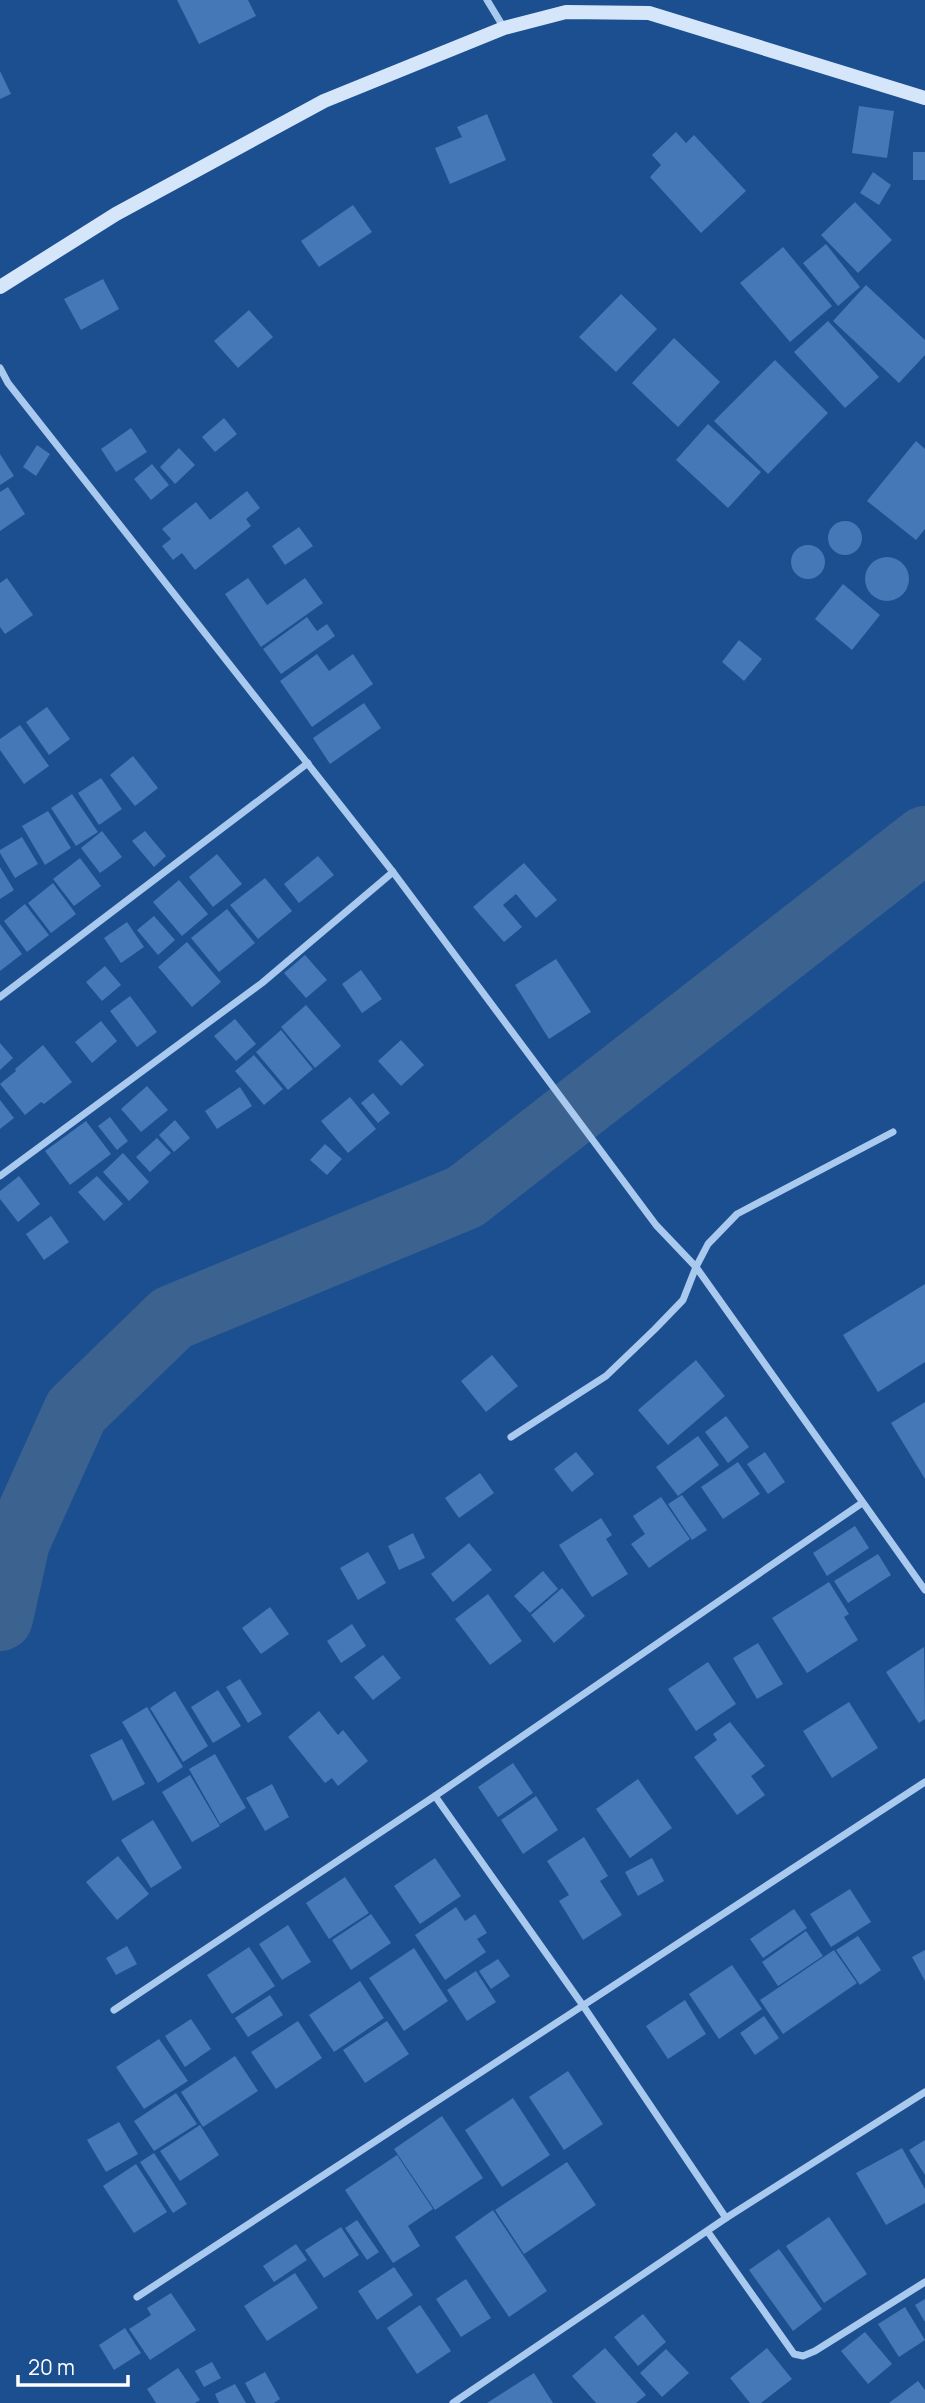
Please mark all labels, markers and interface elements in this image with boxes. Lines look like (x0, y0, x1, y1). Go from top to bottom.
scale bar (18, 2344, 128, 2388)
text: 20 m (28, 2353, 75, 2381)

